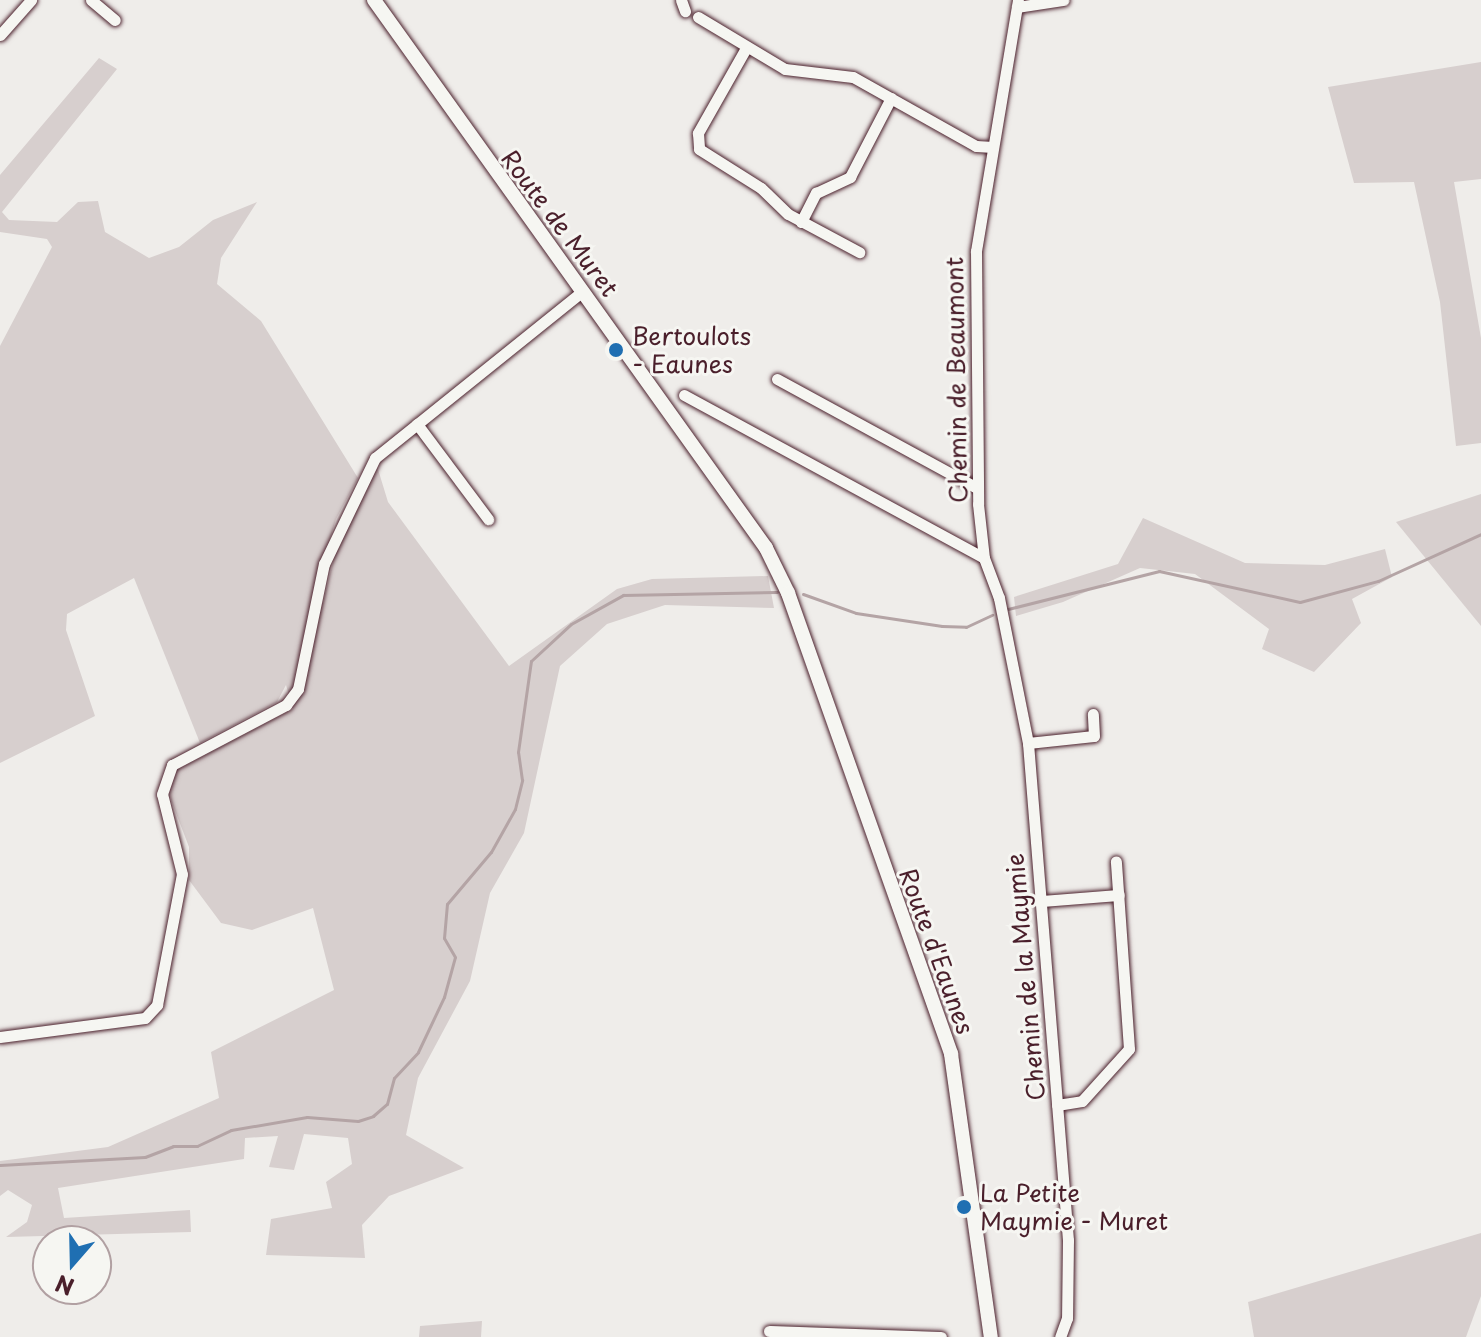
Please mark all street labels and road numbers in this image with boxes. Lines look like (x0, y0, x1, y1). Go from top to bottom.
street label: Route de Muret (495, 144, 625, 302)
street label: Chemin de Beaumont (939, 256, 973, 504)
street label: Chemin de la Maymie (1000, 851, 1050, 1103)
street label: Route d'Eaunes (893, 863, 981, 1039)

